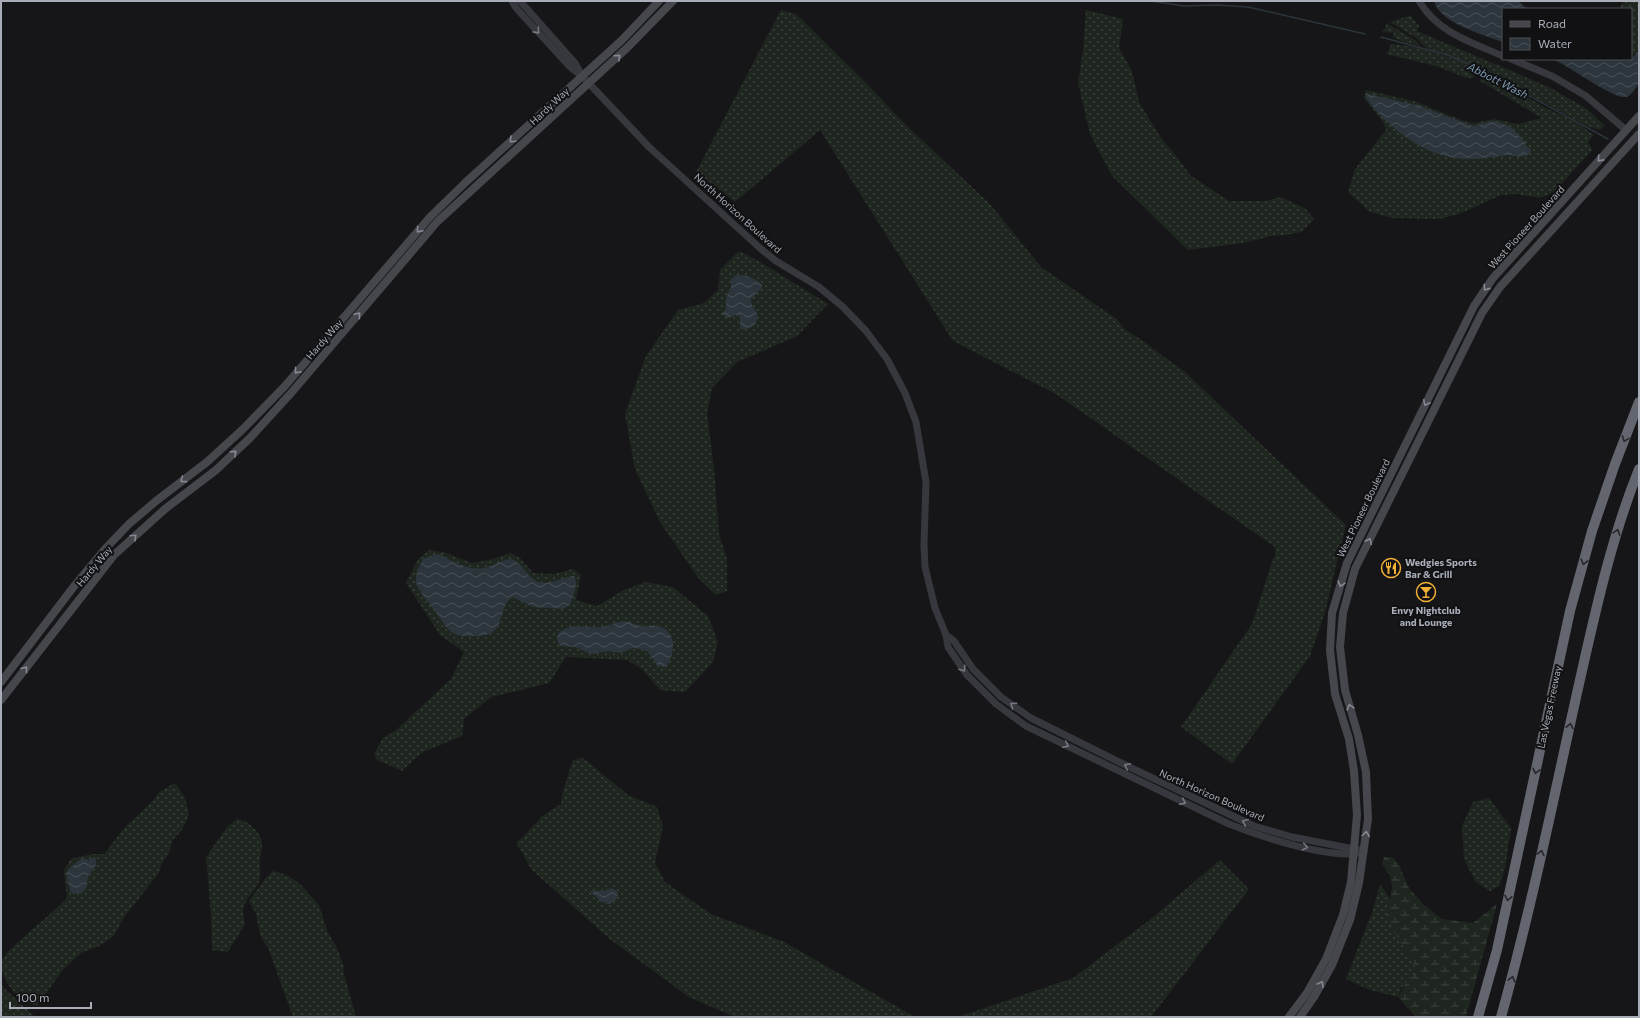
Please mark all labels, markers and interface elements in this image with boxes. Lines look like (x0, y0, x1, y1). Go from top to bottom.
legend (1502, 8, 1632, 60)
text: Road (1538, 16, 1566, 30)
one-way arrow (532, 26, 539, 34)
text: Water (1538, 36, 1572, 50)
one-way arrow (613, 55, 620, 62)
water label: Abbott Wash (1465, 59, 1530, 101)
street label: Hardy Way (527, 85, 571, 127)
one-way arrow (509, 135, 517, 143)
one-way arrow (1597, 154, 1605, 162)
street label: North Horizon Boulevard (692, 171, 784, 256)
street label: West Pioneer Boulevard (1485, 183, 1567, 271)
one-way arrow (416, 226, 423, 233)
one-way arrow (1483, 284, 1491, 291)
one-way arrow (353, 312, 360, 320)
street label: Hardy Way (303, 316, 345, 362)
one-way arrow (295, 367, 302, 374)
one-way arrow (1423, 399, 1431, 406)
one-way arrow (1621, 435, 1629, 442)
one-way arrow (229, 451, 237, 458)
street label: West Pioneer Boulevard (1334, 457, 1392, 559)
one-way arrow (181, 475, 188, 482)
one-way arrow (1613, 528, 1621, 535)
one-way arrow (129, 534, 137, 542)
one-way arrow (1364, 537, 1372, 545)
street label: Hardy Way (74, 543, 114, 589)
place label: Wedgies Sports Bar & Grill (1405, 556, 1477, 580)
restaurant icon: Wedgies Sports Bar & Grill (1380, 557, 1402, 579)
one-way arrow (1580, 558, 1589, 565)
one-way arrow (1337, 580, 1346, 587)
bar icon: Envy Nightclub and Lounge (1415, 581, 1437, 603)
place label: Envy Nightclub and Lounge (1391, 604, 1461, 628)
one-way arrow (958, 665, 966, 672)
street label: Las Vegas Freeway (1534, 665, 1564, 749)
one-way arrow (20, 667, 27, 674)
one-way arrow (1010, 703, 1017, 710)
one-way arrow (1346, 703, 1355, 710)
one-way arrow (1565, 723, 1573, 729)
one-way arrow (1062, 740, 1070, 748)
one-way arrow (1124, 763, 1131, 771)
street label: North Horizon Boulevard (1158, 766, 1266, 824)
one-way arrow (1532, 767, 1540, 774)
one-way arrow (1179, 797, 1187, 805)
one-way arrow (1241, 819, 1249, 827)
one-way arrow (1361, 831, 1370, 838)
one-way arrow (1301, 843, 1308, 851)
one-way arrow (1537, 850, 1545, 856)
one-way arrow (1505, 894, 1513, 901)
one-way arrow (1507, 976, 1515, 983)
one-way arrow (1316, 981, 1323, 988)
scale bar (10, 984, 91, 1010)
text: 100 m (16, 990, 50, 1004)

